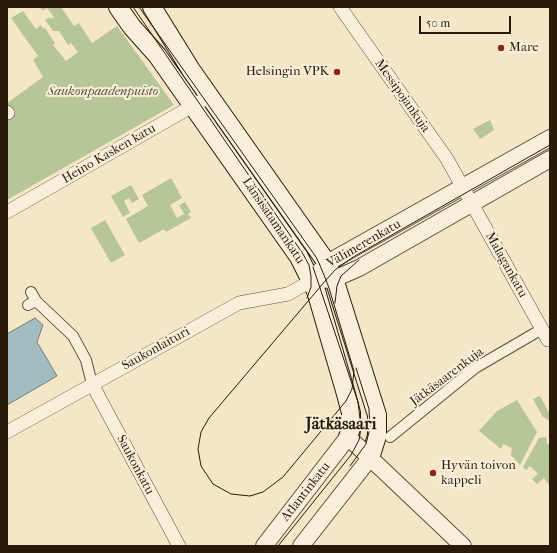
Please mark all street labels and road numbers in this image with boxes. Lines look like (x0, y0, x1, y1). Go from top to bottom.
street label: Messipojankuja (371, 57, 433, 135)
street label: Heino Kasken katu (59, 121, 159, 187)
street label: Länsisatamankatu (238, 175, 308, 267)
street label: Välimerenkatu (324, 216, 404, 272)
street label: Malagankatu (482, 229, 530, 301)
street label: Saukonlaituri (119, 324, 193, 374)
street label: Jätkäsaarenkuja (407, 344, 487, 410)
street label: Saukonkatu (113, 433, 157, 497)
street label: Atlantinkatu (278, 459, 334, 525)

